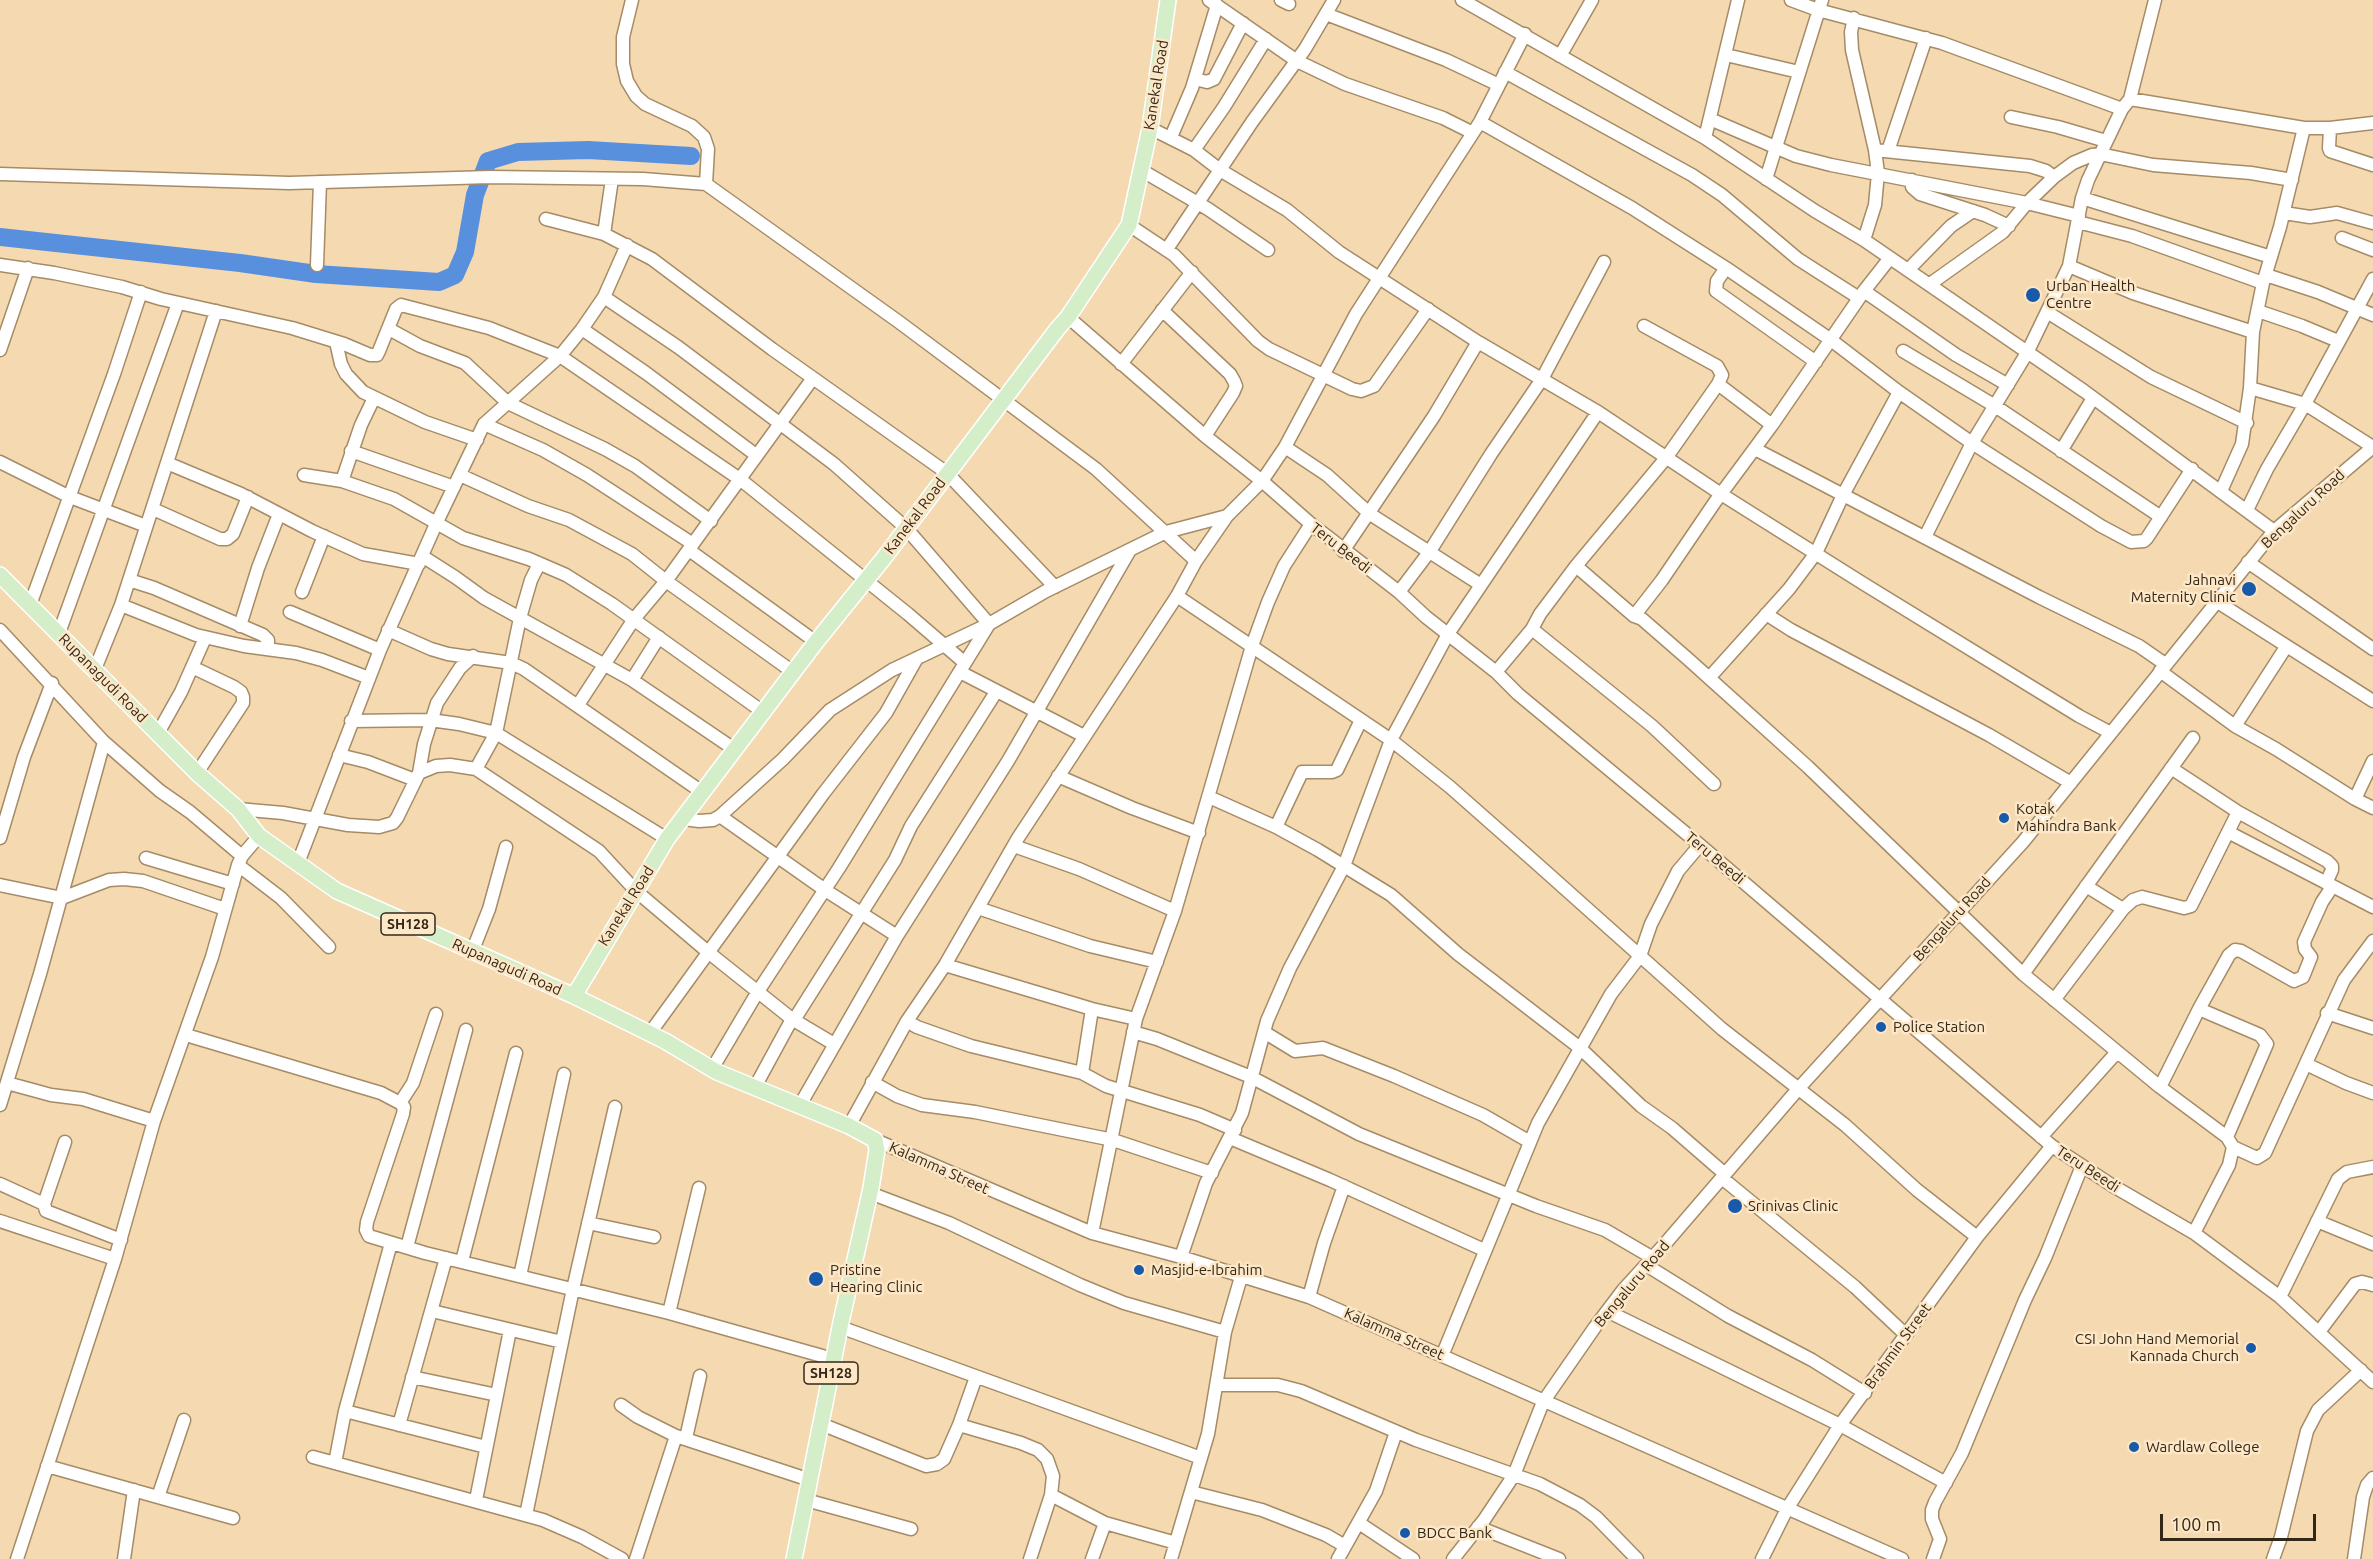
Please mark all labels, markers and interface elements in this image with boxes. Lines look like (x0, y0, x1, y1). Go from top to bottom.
street label: Kanekal Road (1140, 39, 1172, 131)
place label: Urban Health Centre (2046, 277, 2135, 312)
marker: Urban Health Centre (2024, 286, 2042, 304)
street label: Bengaluru Road (2258, 466, 2348, 552)
street label: Kanekal Road (880, 474, 950, 558)
street label: Teru Beedi (1307, 519, 1375, 577)
place label: Jahnavi Maternity Clinic (2131, 571, 2236, 606)
marker: Jahnavi Maternity Clinic (2240, 580, 2258, 598)
street label: Rupanagudi Road (55, 630, 151, 726)
place label: Kotak Mahindra Bank (2016, 800, 2116, 835)
marker: Kotak Mahindra Bank (1997, 811, 2011, 825)
street label: Teru Beedi (1682, 828, 1748, 888)
street label: Kanekal Road (594, 863, 658, 949)
street label: Bengaluru Road (1909, 873, 1995, 965)
road number: SH128 (381, 913, 435, 935)
street label: Rupanagudi Road (449, 935, 565, 999)
place label: Police Station (1893, 1018, 1985, 1036)
marker: Police Station (1874, 1020, 1888, 1034)
street label: Kalamma Street (886, 1138, 992, 1198)
street label: Teru Beedi (2053, 1142, 2123, 1196)
marker: Srinivas Clinic (1726, 1197, 1744, 1215)
place label: Srinivas Clinic (1748, 1197, 1838, 1215)
street label: Bengaluru Road (1591, 1237, 1673, 1331)
place label: Pristine Hearing Clinic (830, 1261, 922, 1296)
place label: Masjid-e-Ibrahim (1151, 1261, 1262, 1279)
marker: Masjid-e-Ibrahim (1132, 1263, 1146, 1277)
marker: Pristine Hearing Clinic (807, 1270, 825, 1288)
street label: Brahmin Street (1861, 1299, 1935, 1393)
street label: Kalamma Street (1341, 1304, 1447, 1364)
place label: CSI John Hand Memorial Kannada Church (2075, 1330, 2239, 1365)
marker: CSI John Hand Memorial Kannada Church (2244, 1341, 2258, 1355)
road number: SH128 (804, 1362, 858, 1384)
place label: Wardlaw College (2146, 1438, 2259, 1456)
marker: Wardlaw College (2127, 1440, 2141, 1454)
scale bar (2163, 1502, 2319, 1540)
text: 100 m (2171, 1514, 2221, 1534)
place label: BDCC Bank (1417, 1524, 1492, 1542)
marker: BDCC Bank (1398, 1526, 1412, 1540)

